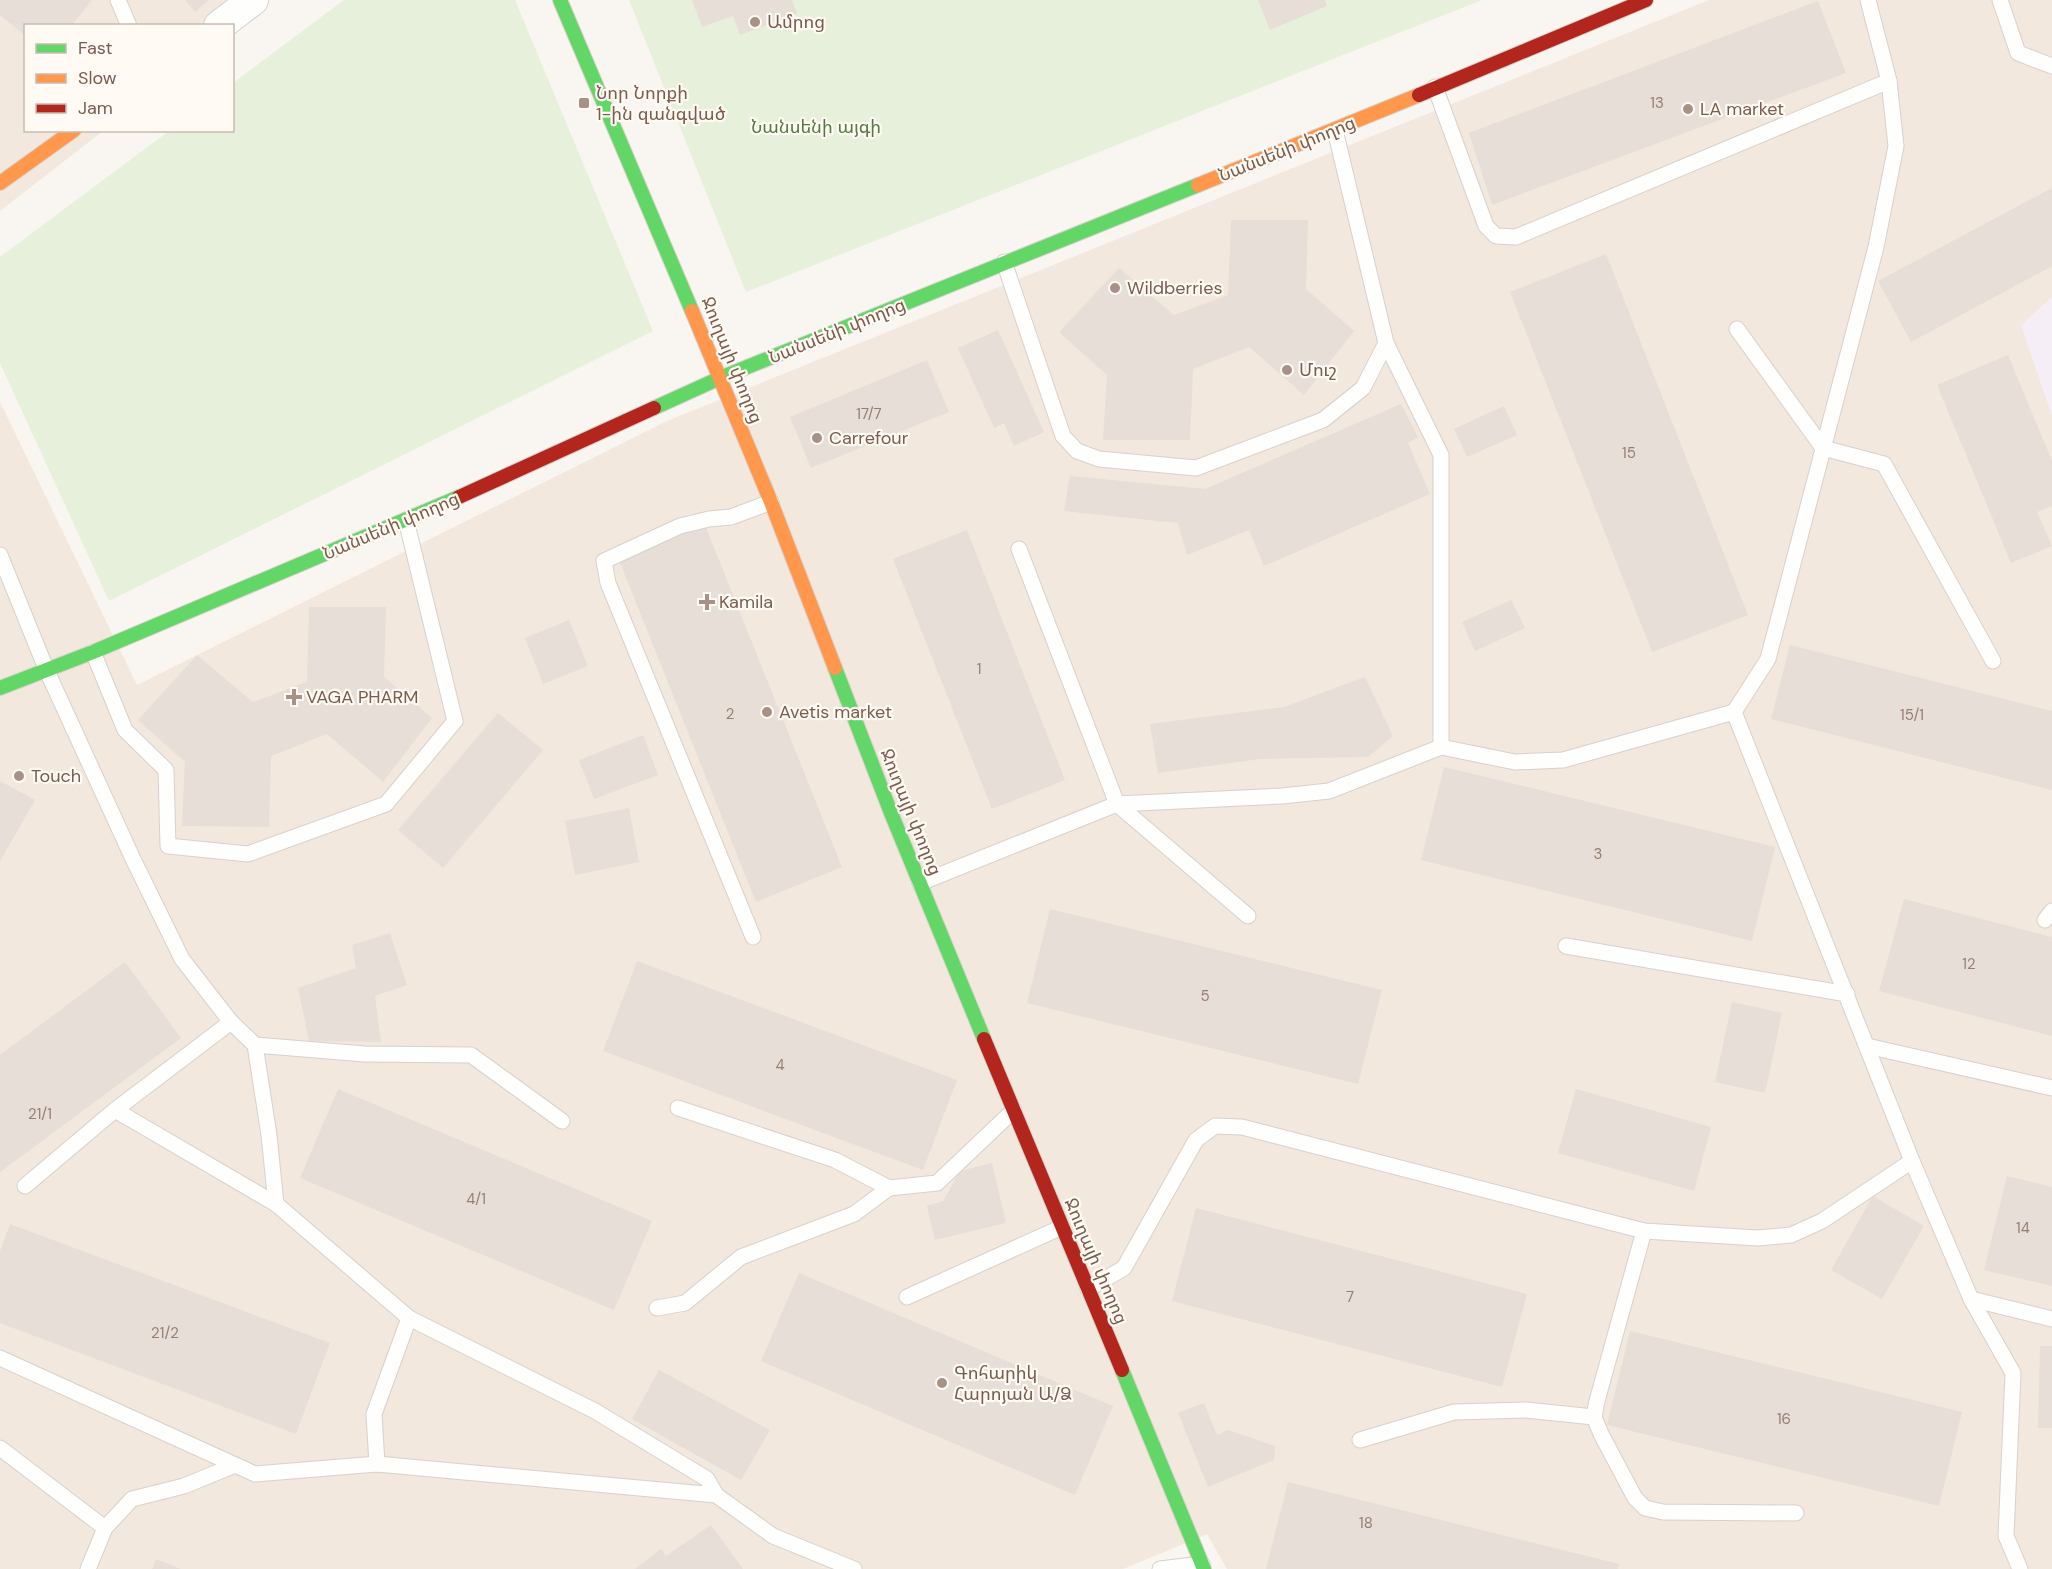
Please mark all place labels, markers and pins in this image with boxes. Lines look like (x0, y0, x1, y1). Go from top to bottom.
place label: Ամրոց (767, 10, 825, 34)
marker: Ամրոց (748, 15, 762, 29)
place label: Նոր Նորքի 1-ին զանգված (596, 81, 726, 126)
marker: Նոր Նորքի 1-ին զանգված (577, 96, 591, 110)
place label: LA market (1700, 97, 1784, 121)
marker: LA market (1681, 102, 1695, 116)
place label: Wildberries (1127, 276, 1222, 300)
marker: Wildberries (1108, 281, 1122, 295)
place label: Մուշ (1299, 358, 1336, 382)
marker: Մուշ (1280, 363, 1294, 377)
place label: Carrefour (829, 426, 909, 450)
marker: Carrefour (810, 431, 824, 445)
place label: Kamila (719, 590, 773, 614)
marker: Kamila (700, 595, 714, 609)
place label: VAGA PHARM (306, 685, 418, 709)
marker: VAGA PHARM (287, 690, 301, 704)
place label: Avetis market (779, 700, 892, 724)
marker: Avetis market (760, 705, 774, 719)
place label: Touch (31, 764, 81, 788)
marker: Touch (12, 769, 26, 783)
place label: Գոհարիկ Հարոյան Ա/Ձ (954, 1361, 1072, 1406)
marker: Գոհարիկ Հարոյան Ա/Ձ (935, 1376, 949, 1390)

